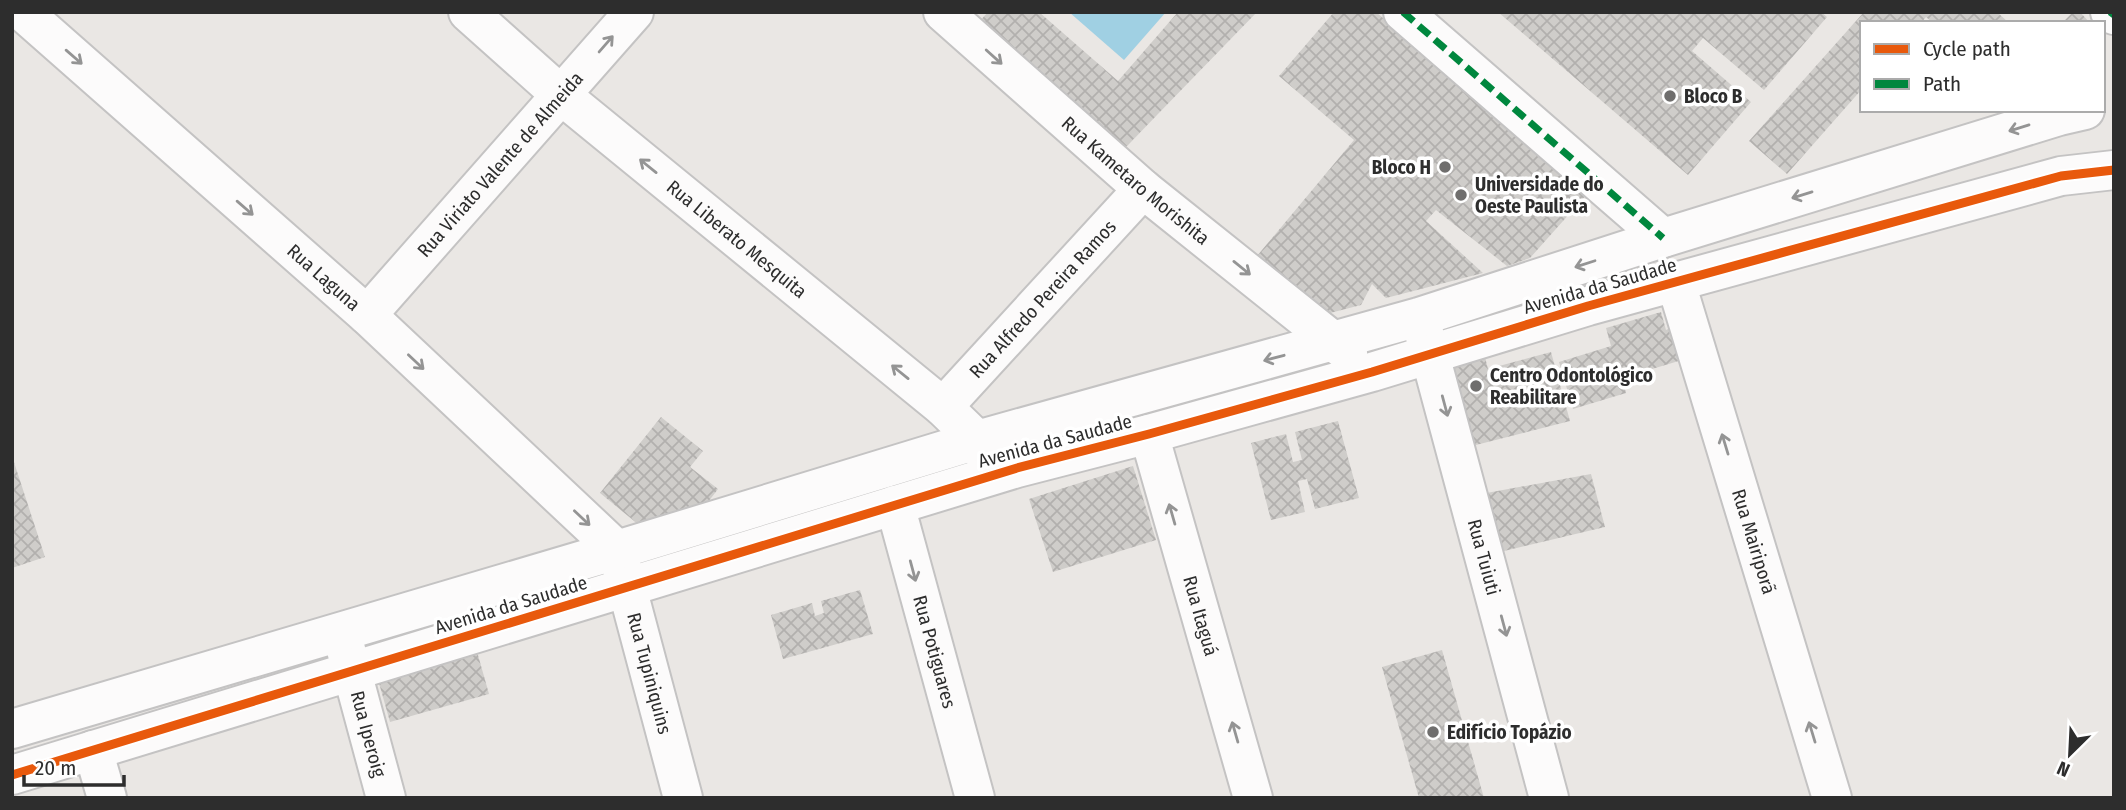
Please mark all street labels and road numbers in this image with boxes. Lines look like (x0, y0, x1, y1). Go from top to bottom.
street label: Rua Viriato Valente de Almeida (412, 67, 588, 262)
street label: Rua Kametaro Morishita (1057, 111, 1214, 249)
street label: Rua Liberato Mesquita (662, 175, 812, 303)
street label: Rua Alfredo Pereira Ramos (964, 215, 1121, 382)
street label: Rua Laguna (283, 239, 365, 315)
street label: Avenida da Saudade (1521, 253, 1679, 319)
street label: Avenida da Saudade (976, 409, 1134, 473)
street label: Rua Mairiporã (1728, 486, 1781, 597)
street label: Rua Tuiuti (1463, 516, 1505, 597)
street label: Avenida da Saudade (432, 571, 590, 639)
street label: Rua Itaguá (1179, 573, 1223, 658)
street label: Rua Potiguares (909, 593, 961, 711)
street label: Rua Tupiniquins (623, 610, 677, 736)
street label: Rua Iperoig (346, 688, 391, 780)

